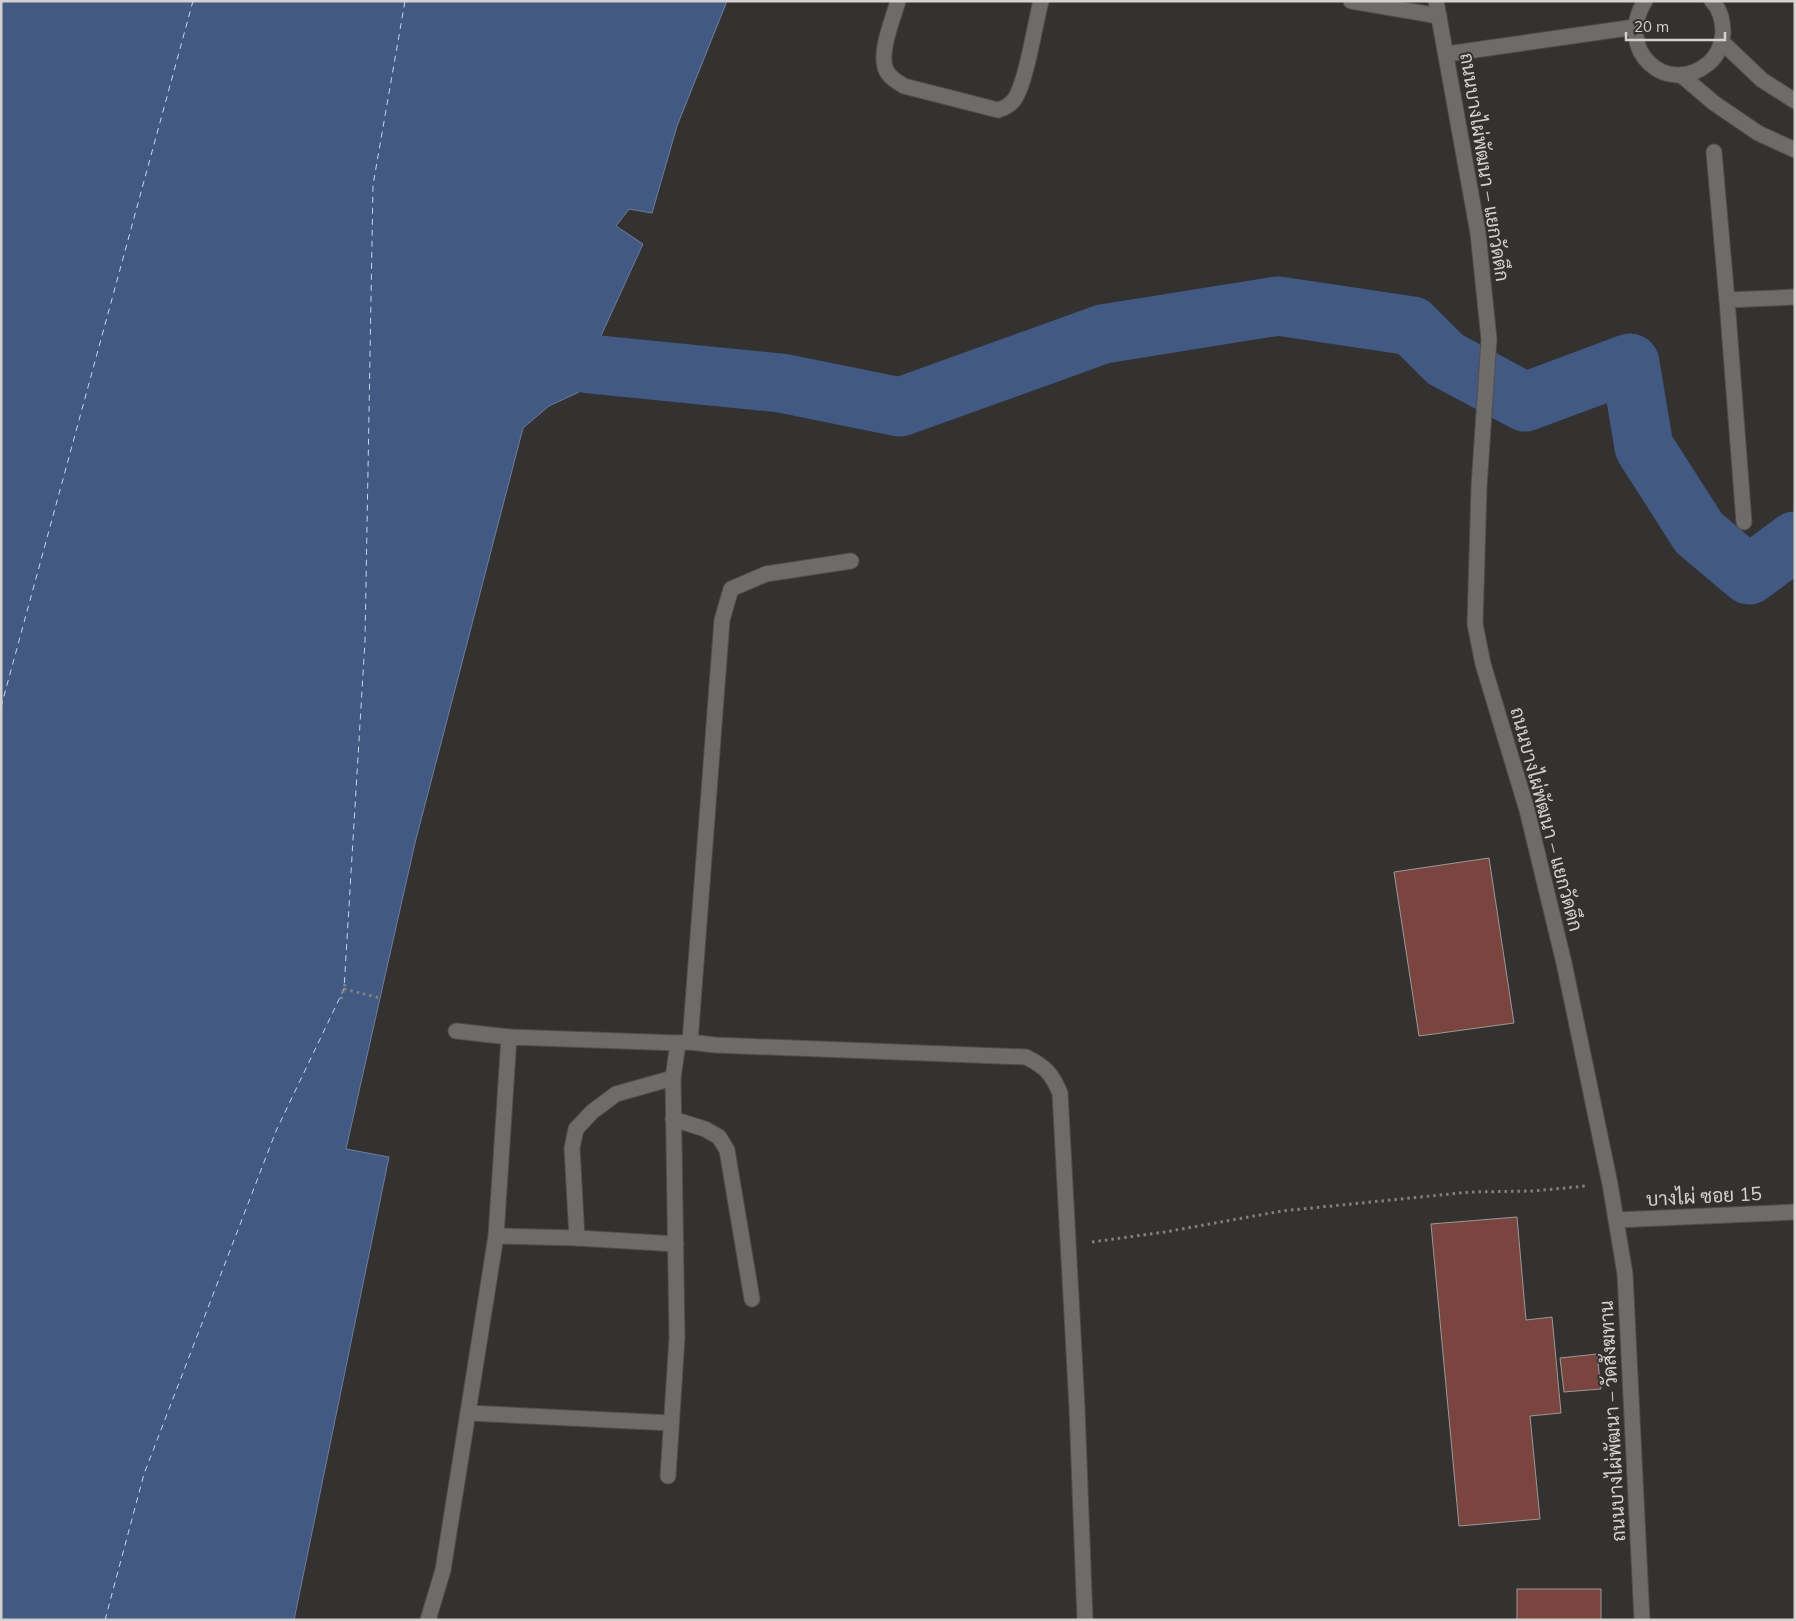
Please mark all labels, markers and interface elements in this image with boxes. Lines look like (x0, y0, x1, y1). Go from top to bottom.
scale bar (1626, 10, 1725, 42)
text: 20 m (1634, 17, 1669, 36)
street label: ถนนบางไผ่พัฒนา – แยกวัดตึก (1455, 51, 1515, 283)
street label: ถนนบางไผ่พัฒนา – แยกวัดตึก (1505, 704, 1589, 934)
street label: บางไผ่ ซอย 15 (1646, 1181, 1762, 1211)
street label: ถนนบางไผ่พัฒนา – วัดสังฆทาน (1594, 1300, 1630, 1542)

